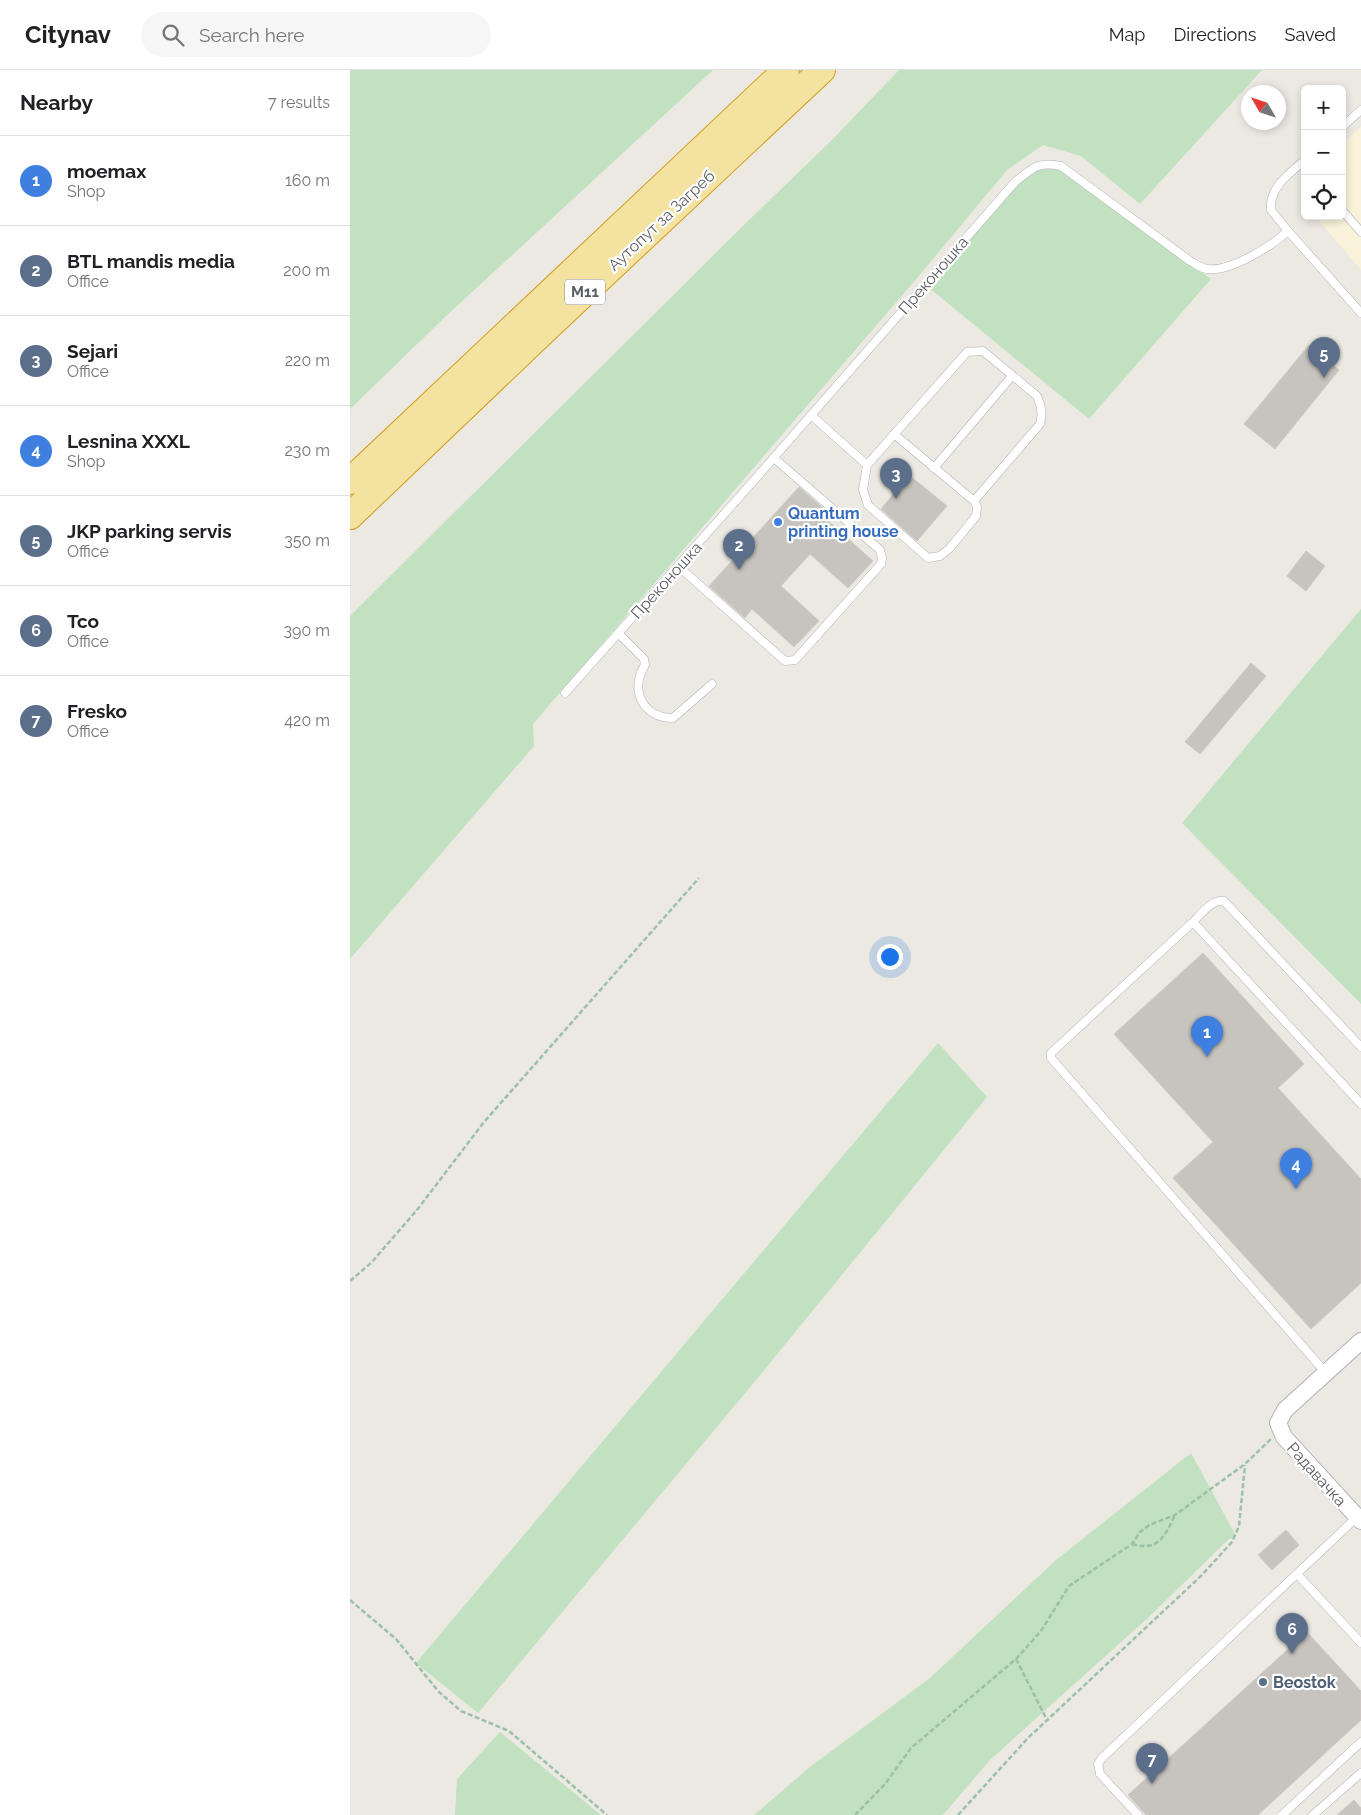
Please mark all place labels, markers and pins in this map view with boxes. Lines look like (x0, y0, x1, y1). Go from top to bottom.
pin: 5 (1308, 337, 1340, 378)
pin: 3 (880, 458, 912, 499)
place label: Quantum printing house (788, 504, 899, 541)
marker: Quantum printing house (772, 516, 784, 528)
pin: 2 (723, 529, 755, 570)
pin: 1 (1191, 1016, 1223, 1057)
pin: 4 (1280, 1148, 1312, 1189)
pin: 6 (1276, 1613, 1308, 1654)
place label: Beostok (1273, 1673, 1336, 1692)
marker: Beostok (1257, 1676, 1269, 1688)
pin: 7 (1136, 1743, 1168, 1784)

